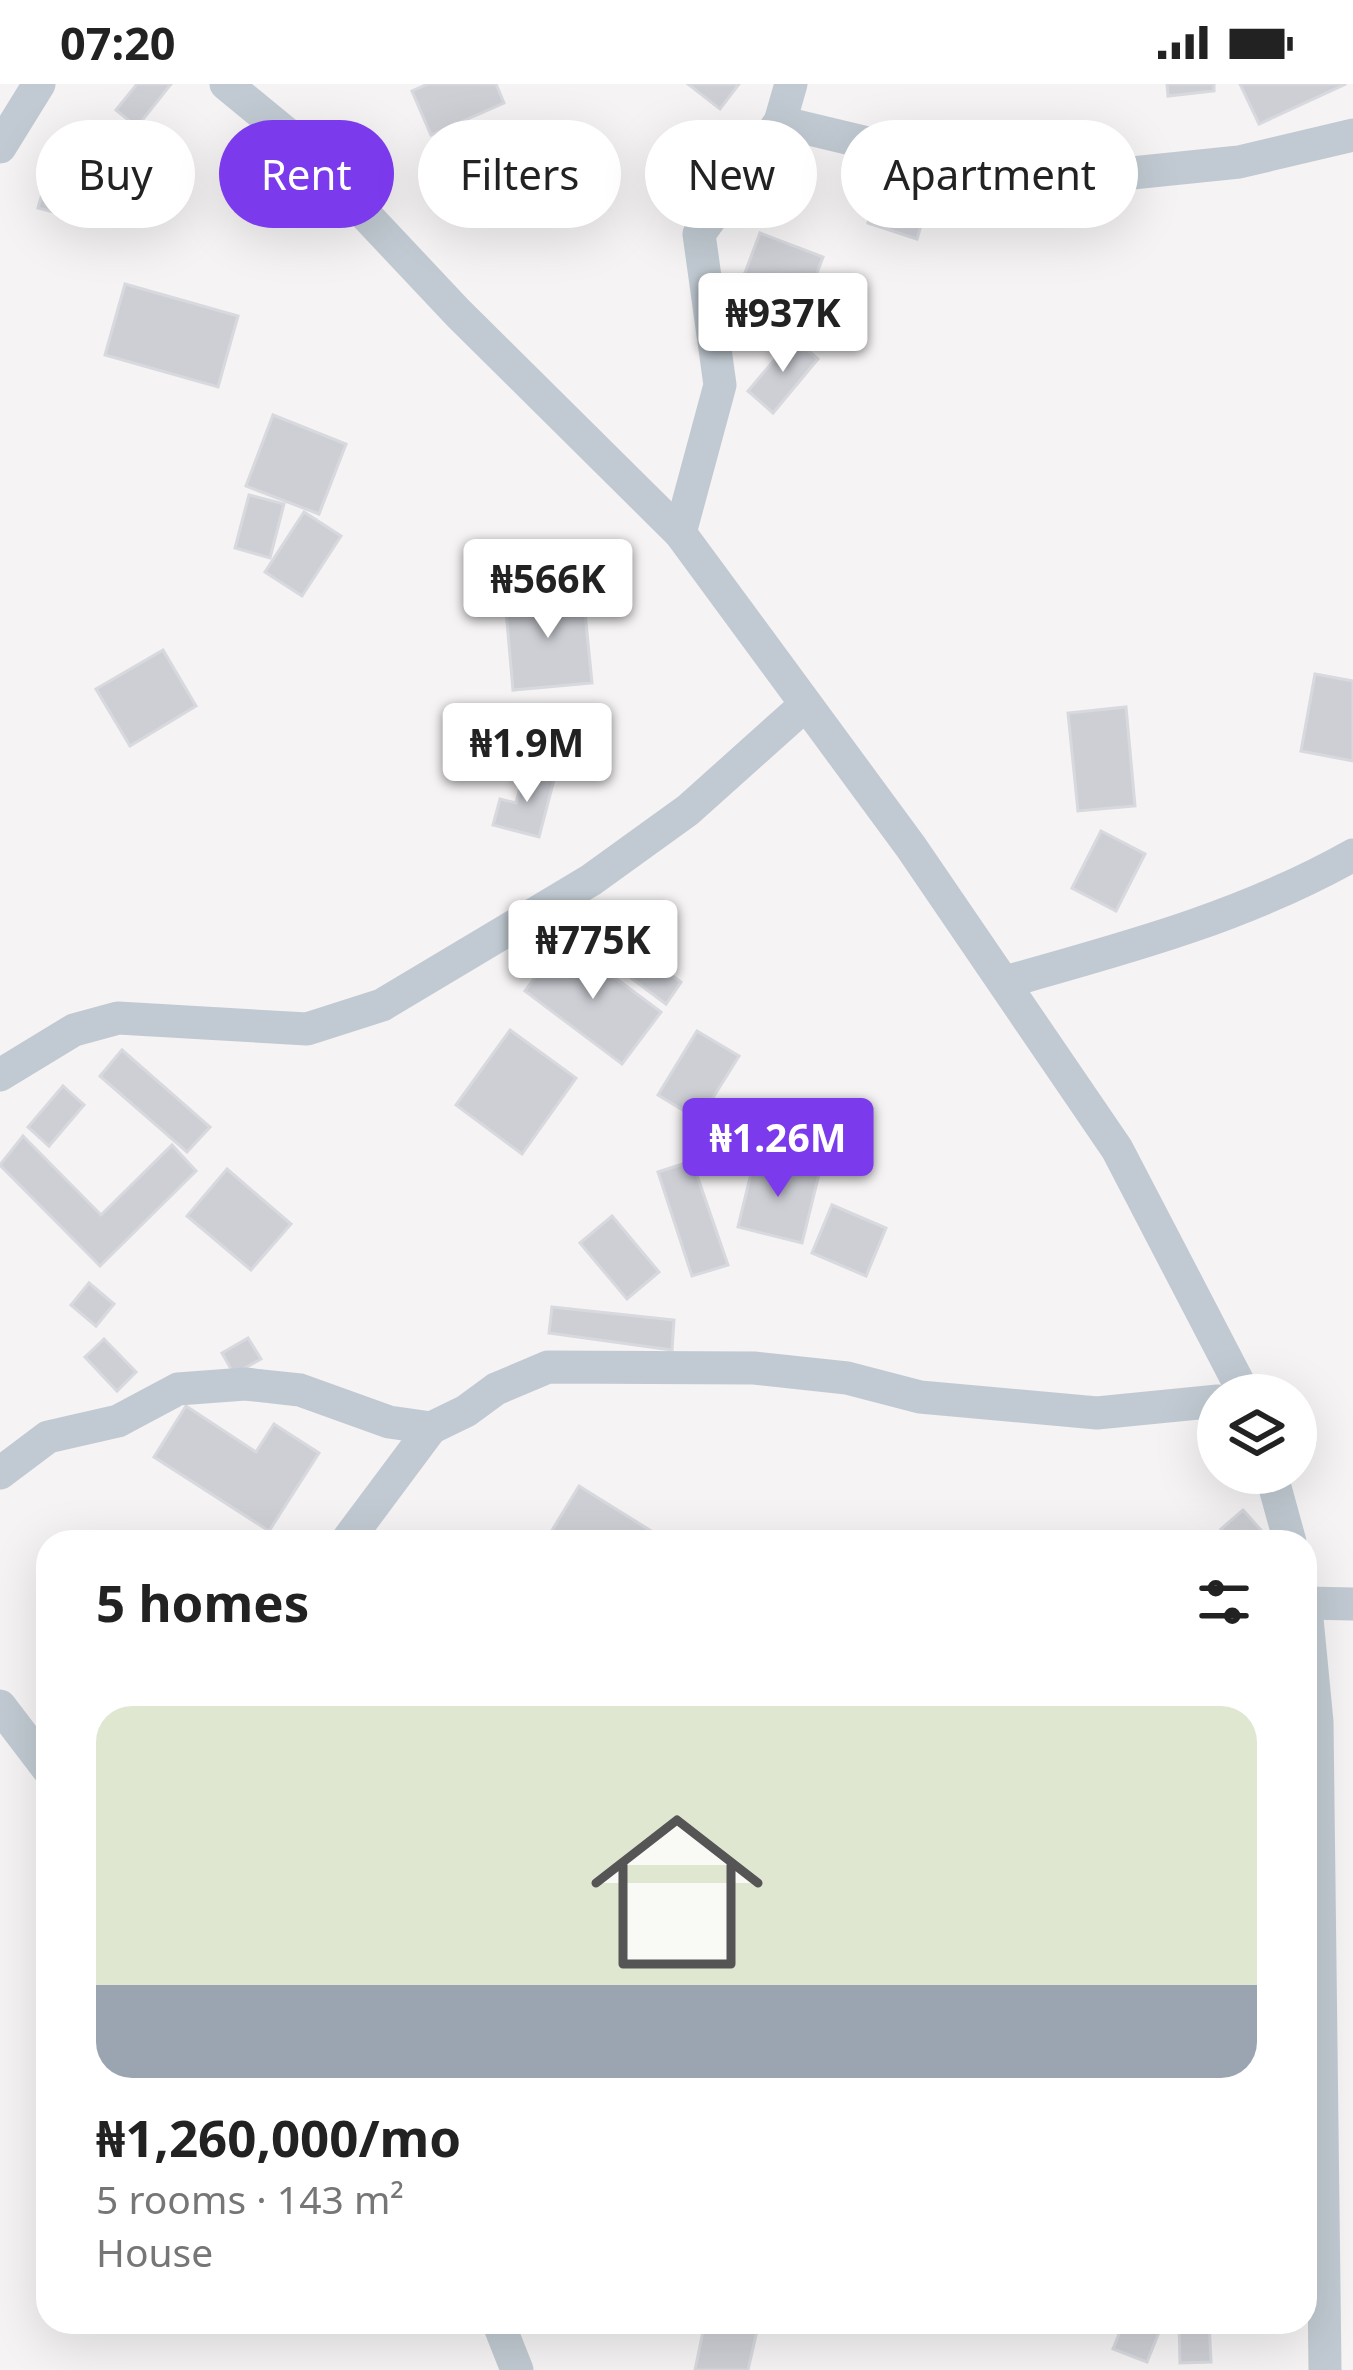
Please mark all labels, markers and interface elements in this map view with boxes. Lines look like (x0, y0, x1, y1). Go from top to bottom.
text: 07:20 (60, 12, 176, 73)
chip: Buy (36, 120, 195, 228)
chip: Rent (219, 120, 394, 228)
chip: Filters (418, 120, 621, 228)
chip: New (645, 120, 817, 228)
chip: Apartment (841, 120, 1138, 228)
pin: ₦937K (699, 273, 867, 375)
text: ₦937K (725, 285, 841, 338)
pin: ₦566K (464, 539, 632, 641)
text: ₦566K (490, 551, 606, 604)
pin: ₦1.9M (443, 703, 611, 805)
text: ₦1.9M (470, 715, 584, 768)
pin: ₦775K (509, 900, 677, 1002)
text: ₦775K (535, 912, 651, 965)
pin: ₦1.26M (680, 1098, 876, 1200)
text: ₦1.26M (710, 1110, 846, 1163)
map controls (1197, 1374, 1317, 1494)
button: layers (1197, 1374, 1317, 1494)
text: 5 homes (96, 1567, 309, 1637)
icon: filters (1191, 1569, 1257, 1635)
icon: home (569, 1784, 785, 2000)
text: ₦1,260,000/mo (96, 2102, 461, 2172)
text: 5 rooms · 143 m² (96, 2172, 404, 2225)
text: House (96, 2225, 213, 2278)

